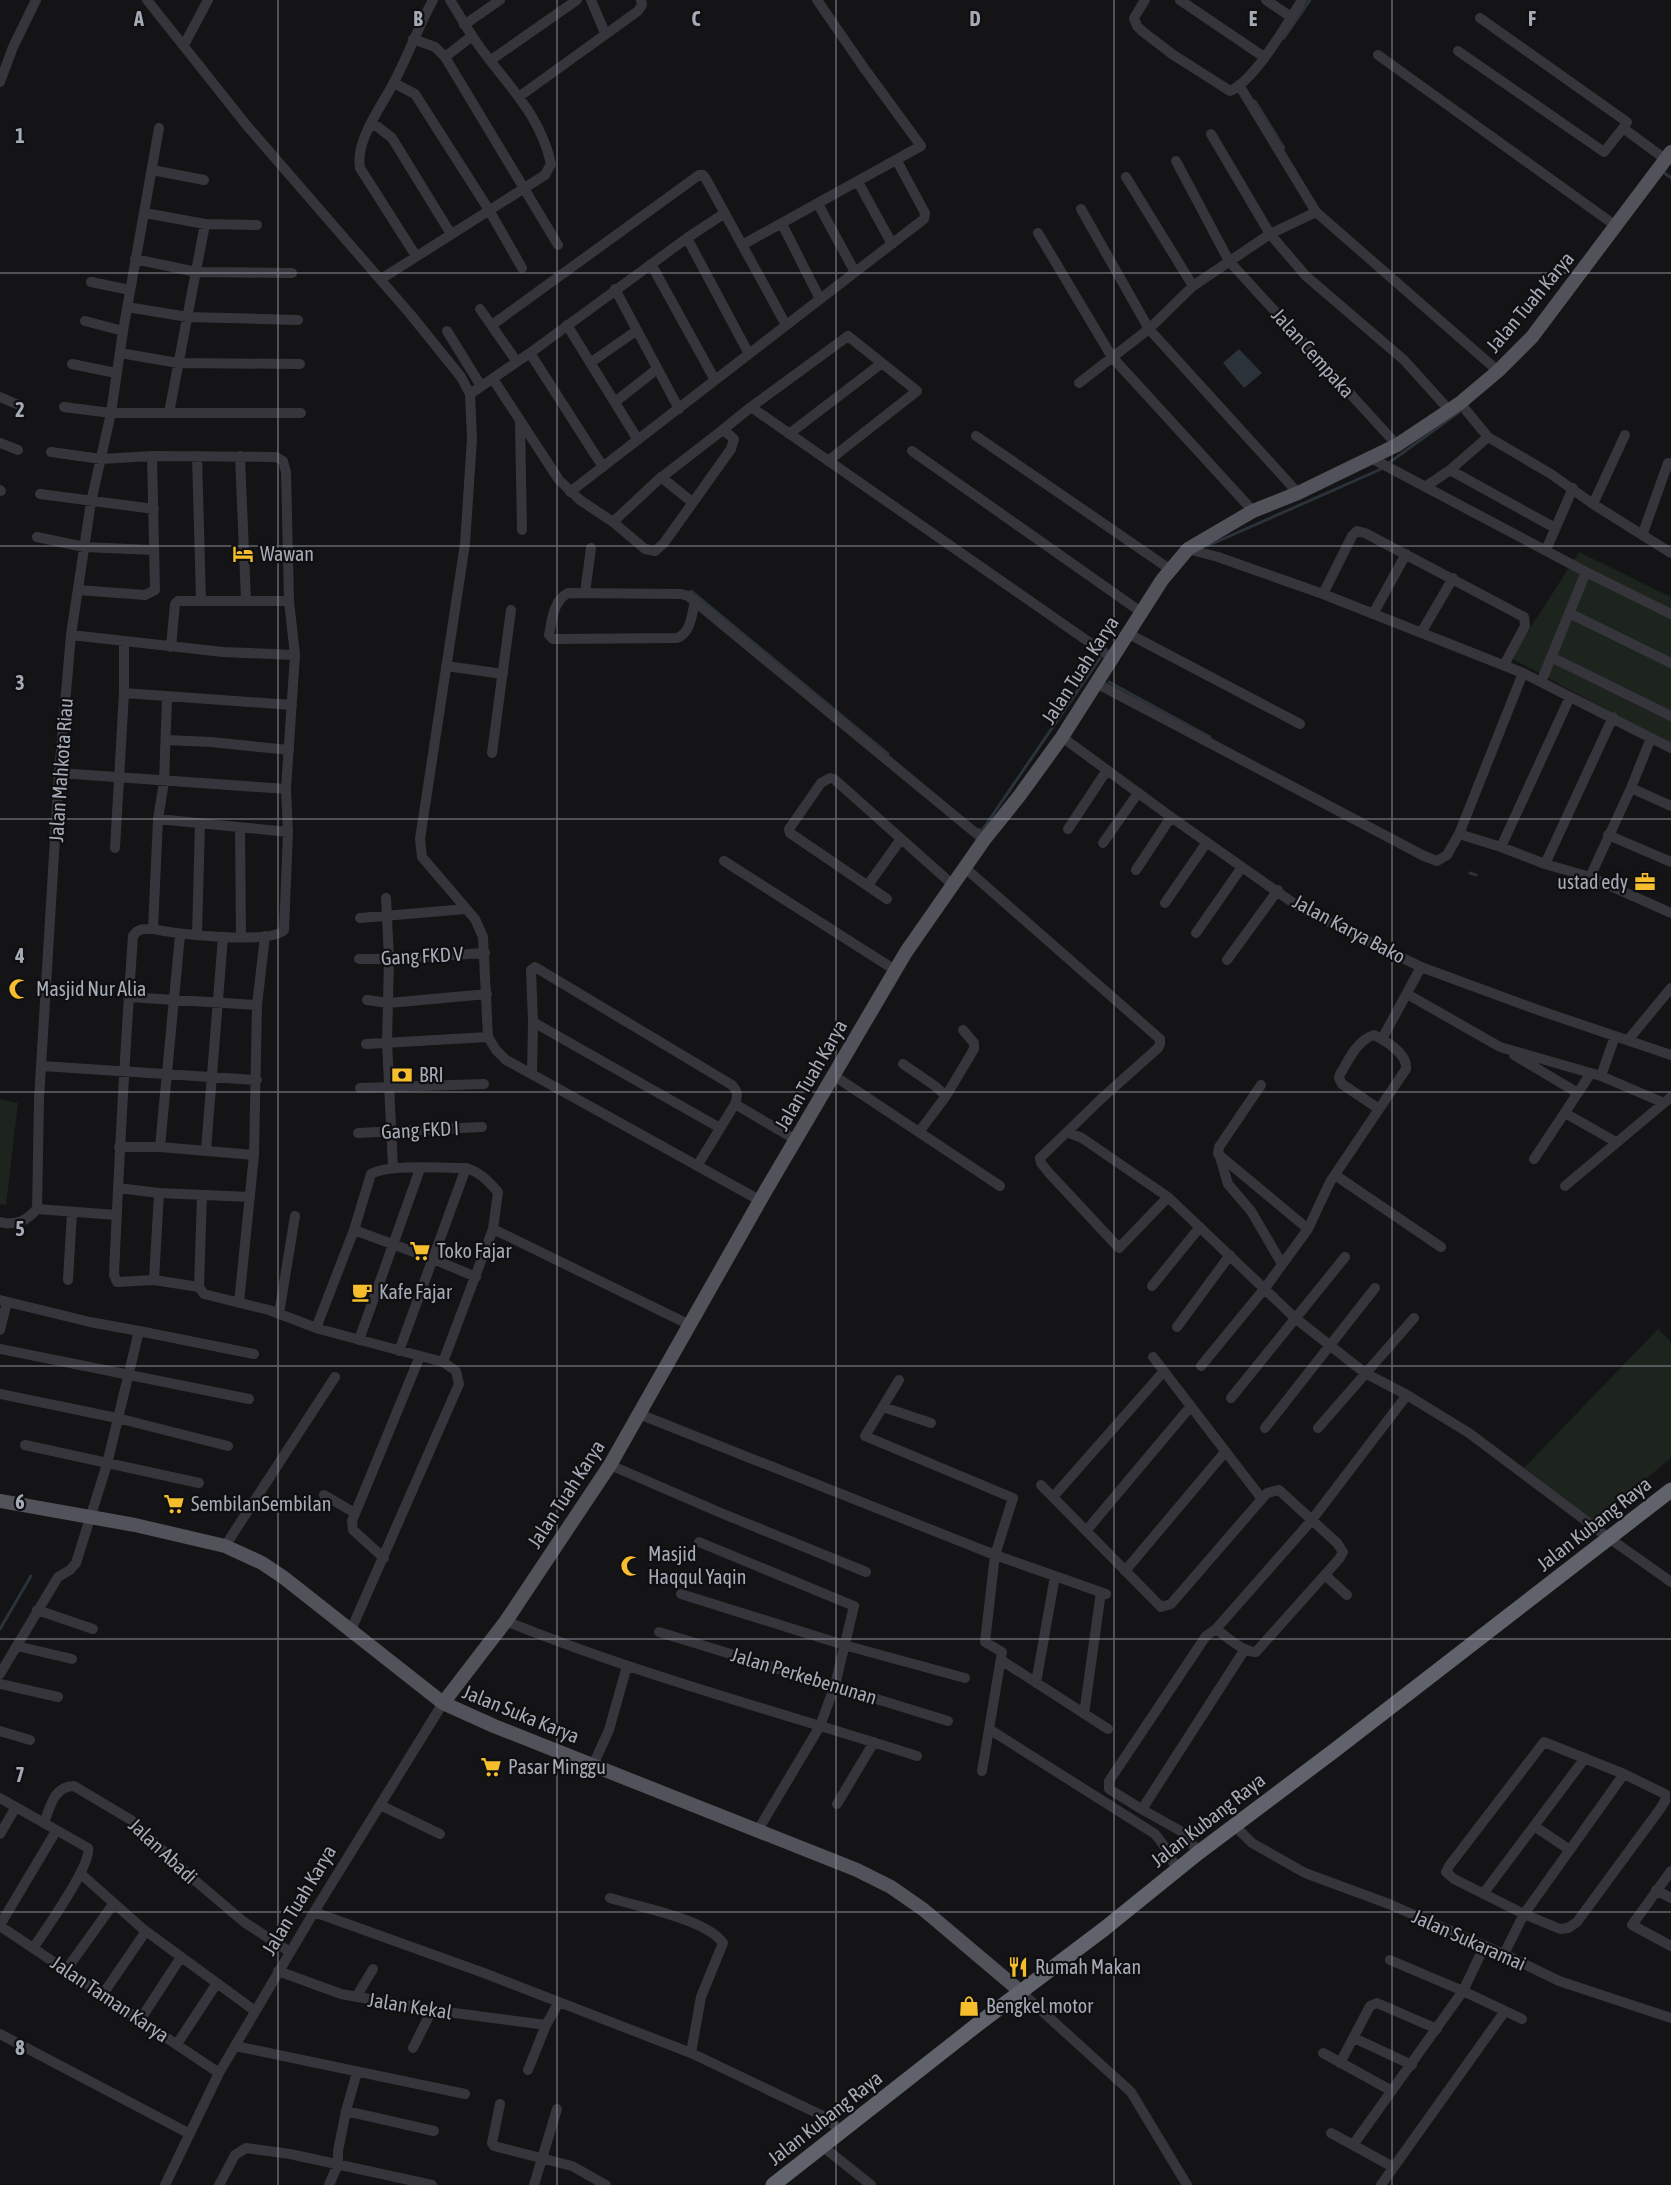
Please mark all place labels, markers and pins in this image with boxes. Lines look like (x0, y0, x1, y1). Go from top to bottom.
hotel icon: Wawan (231, 542, 255, 566)
place label: Wawan (260, 542, 314, 565)
place label: ustad edy (1557, 870, 1628, 893)
office icon: ustad edy (1633, 870, 1657, 894)
mosque icon: Masjid Nur Alia (7, 977, 31, 1001)
place label: Masjid Nur Alia (36, 977, 146, 1000)
bank icon: BRI (390, 1063, 414, 1087)
place label: BRI (419, 1063, 444, 1086)
supermarket icon: Toko Fajar (408, 1239, 432, 1263)
place label: Toko Fajar (437, 1239, 512, 1262)
cafe icon: Kafe Fajar (350, 1280, 374, 1304)
place label: Kafe Fajar (379, 1280, 453, 1303)
supermarket icon: SembilanSembilan (162, 1492, 186, 1516)
place label: SembilanSembilan (191, 1492, 332, 1515)
place label: Masjid Haqqul Yaqin (648, 1542, 746, 1588)
mosque icon: Masjid Haqqul Yaqin (619, 1554, 643, 1578)
supermarket icon: Pasar Minggu (479, 1755, 503, 1779)
place label: Pasar Minggu (508, 1755, 606, 1778)
restaurant icon: Rumah Makan (1006, 1955, 1030, 1979)
place label: Rumah Makan (1035, 1955, 1141, 1978)
shop icon: Bengkel motor (957, 1994, 981, 2018)
place label: Bengkel motor (986, 1994, 1094, 2017)

